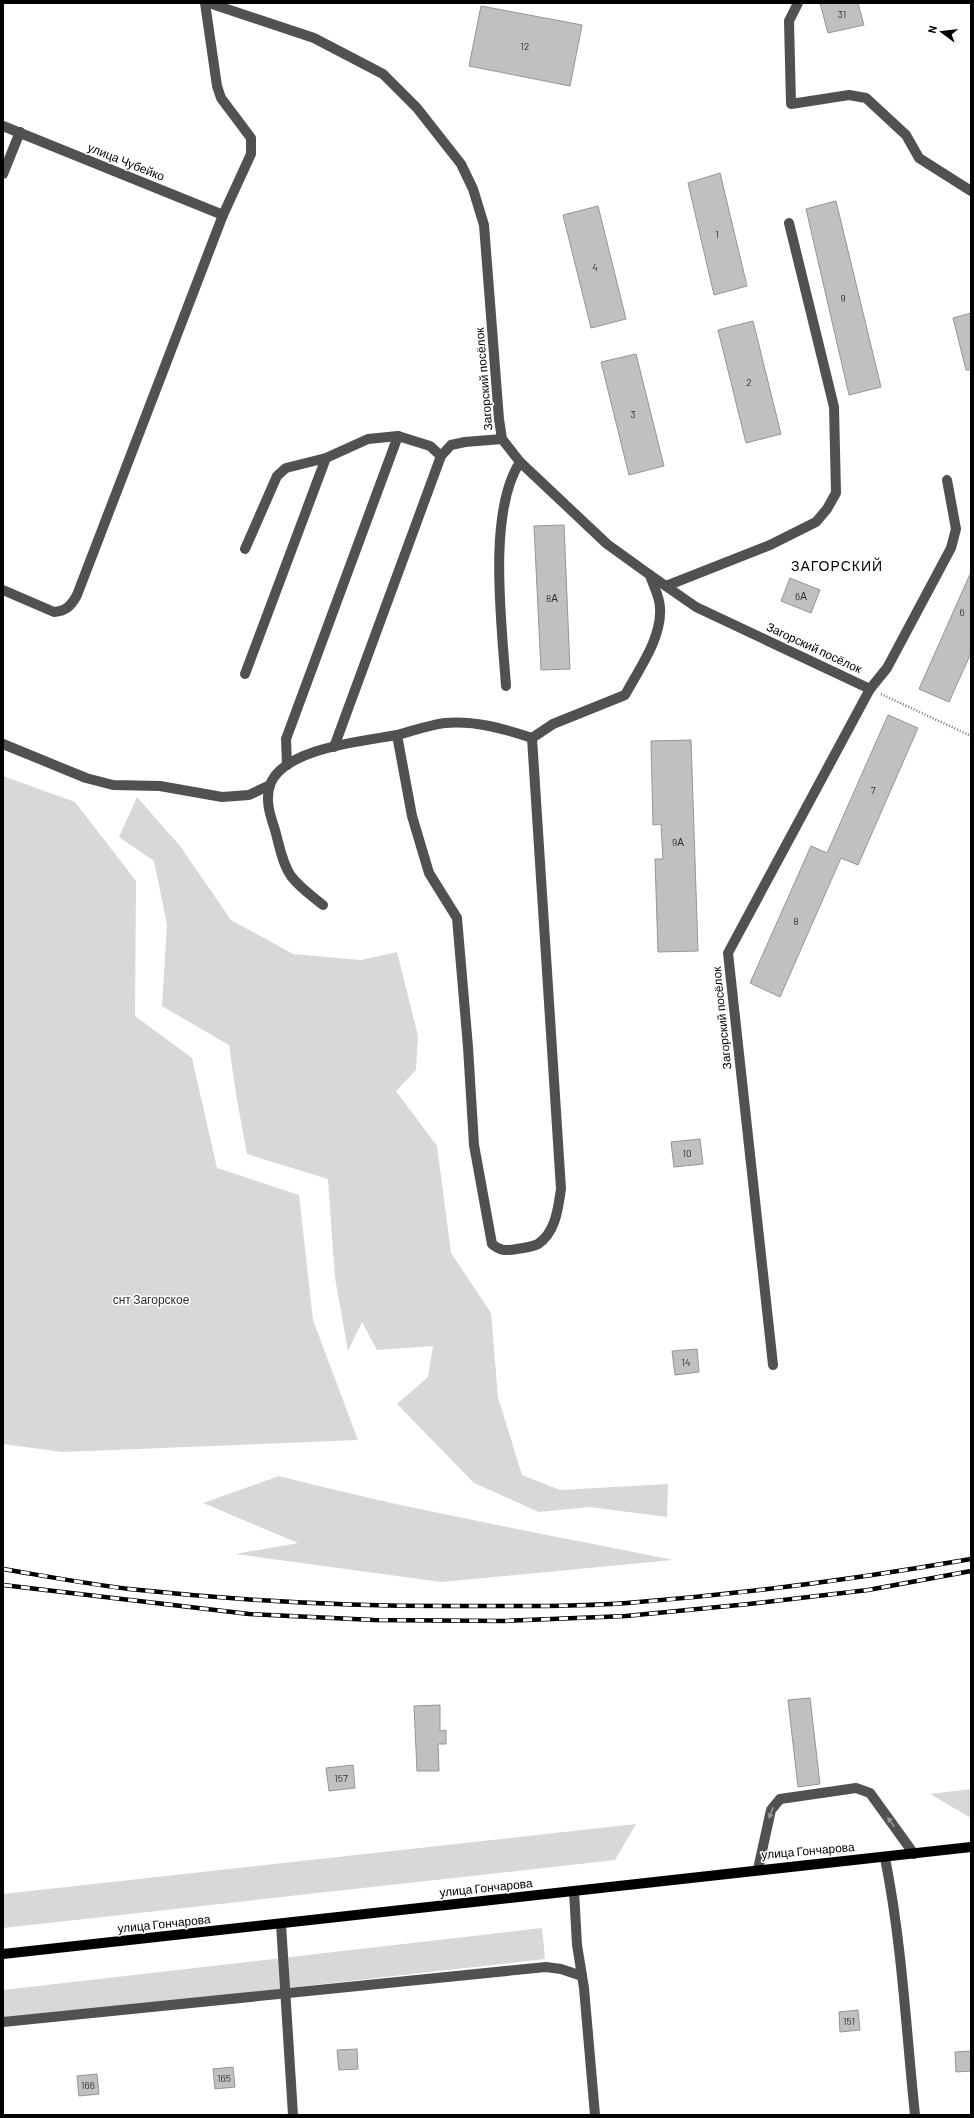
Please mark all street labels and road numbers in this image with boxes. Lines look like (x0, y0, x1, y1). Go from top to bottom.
street label: улица Чубейко (86, 139, 167, 184)
street label: Загорский посёлок (471, 326, 495, 431)
street label: Загорский посёлок (764, 619, 865, 676)
street label: Загорский посёлок (709, 965, 734, 1070)
street label: улица Гончарова (761, 1839, 856, 1862)
street label: улица Гончарова (439, 1875, 534, 1900)
street label: улица Гончарова (117, 1911, 212, 1936)

